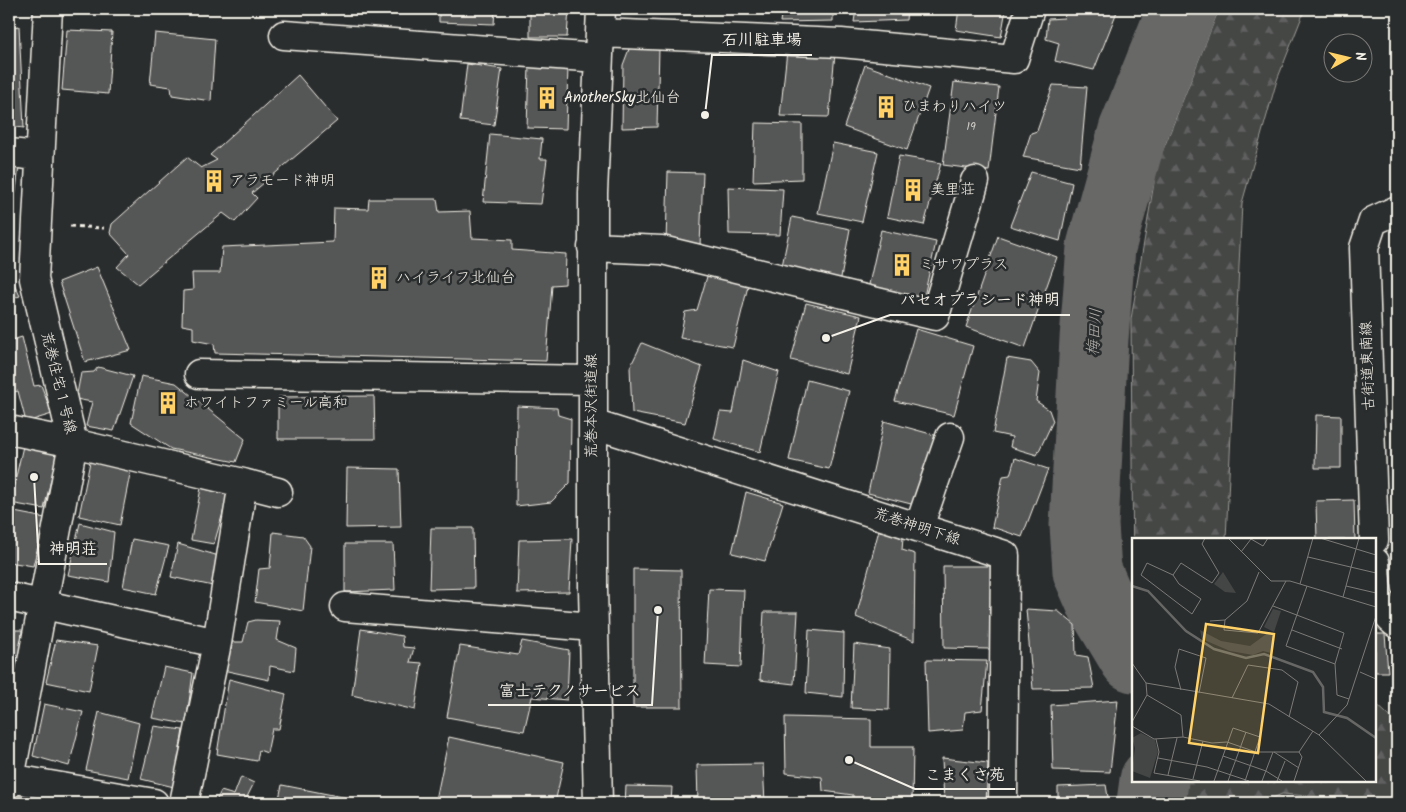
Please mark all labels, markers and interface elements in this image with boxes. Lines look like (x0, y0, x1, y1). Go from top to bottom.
callout: 石川駐車場 (712, 24, 812, 55)
text: 石川駐車場 (722, 28, 802, 53)
north arrow (1324, 32, 1374, 82)
text: N (1348, 50, 1371, 62)
building icon: AnotherSky北仙台 (534, 85, 560, 111)
place label: AnotherSky北仙台 (564, 86, 681, 110)
building icon: ひまわりハイツ (873, 94, 899, 120)
place label: ひまわりハイツ (902, 95, 1007, 119)
house number: 19 (966, 117, 976, 136)
building icon: アラモード神明 (201, 168, 227, 194)
place label: アラモード神明 (230, 169, 335, 193)
building icon: 美里荘 (900, 177, 926, 203)
place label: 美里荘 (930, 178, 975, 202)
building icon: ミサワプラス (889, 252, 915, 278)
place label: ミサワプラス (919, 253, 1008, 277)
building icon: ハイライフ北仙台 (366, 265, 392, 291)
place label: ハイライフ北仙台 (396, 266, 515, 290)
callout: パセオプラシード神明 (890, 284, 1070, 315)
text: パセオプラシード神明 (900, 288, 1060, 313)
water label: 梅田川 (1081, 307, 1109, 357)
street label: 古街道東南線 (1354, 321, 1382, 411)
street label: 荒巻住宅１号線 (34, 329, 82, 437)
street label: 荒巻本沢街道線 (580, 353, 604, 459)
building icon: ホワイトファミール高和 (155, 390, 181, 416)
place label: ホワイトファミール高和 (184, 391, 348, 415)
street label: 荒巻神明下線 (870, 502, 964, 552)
callout: 神明荘 (39, 533, 107, 564)
text: 神明荘 (49, 537, 97, 562)
inset map (1132, 538, 1376, 782)
callout: 富士テクノサービス (488, 674, 652, 705)
text: 富士テクノサービス (499, 679, 641, 704)
callout: こまくさ苑 (915, 758, 1015, 789)
text: こまくさ苑 (925, 763, 1005, 788)

